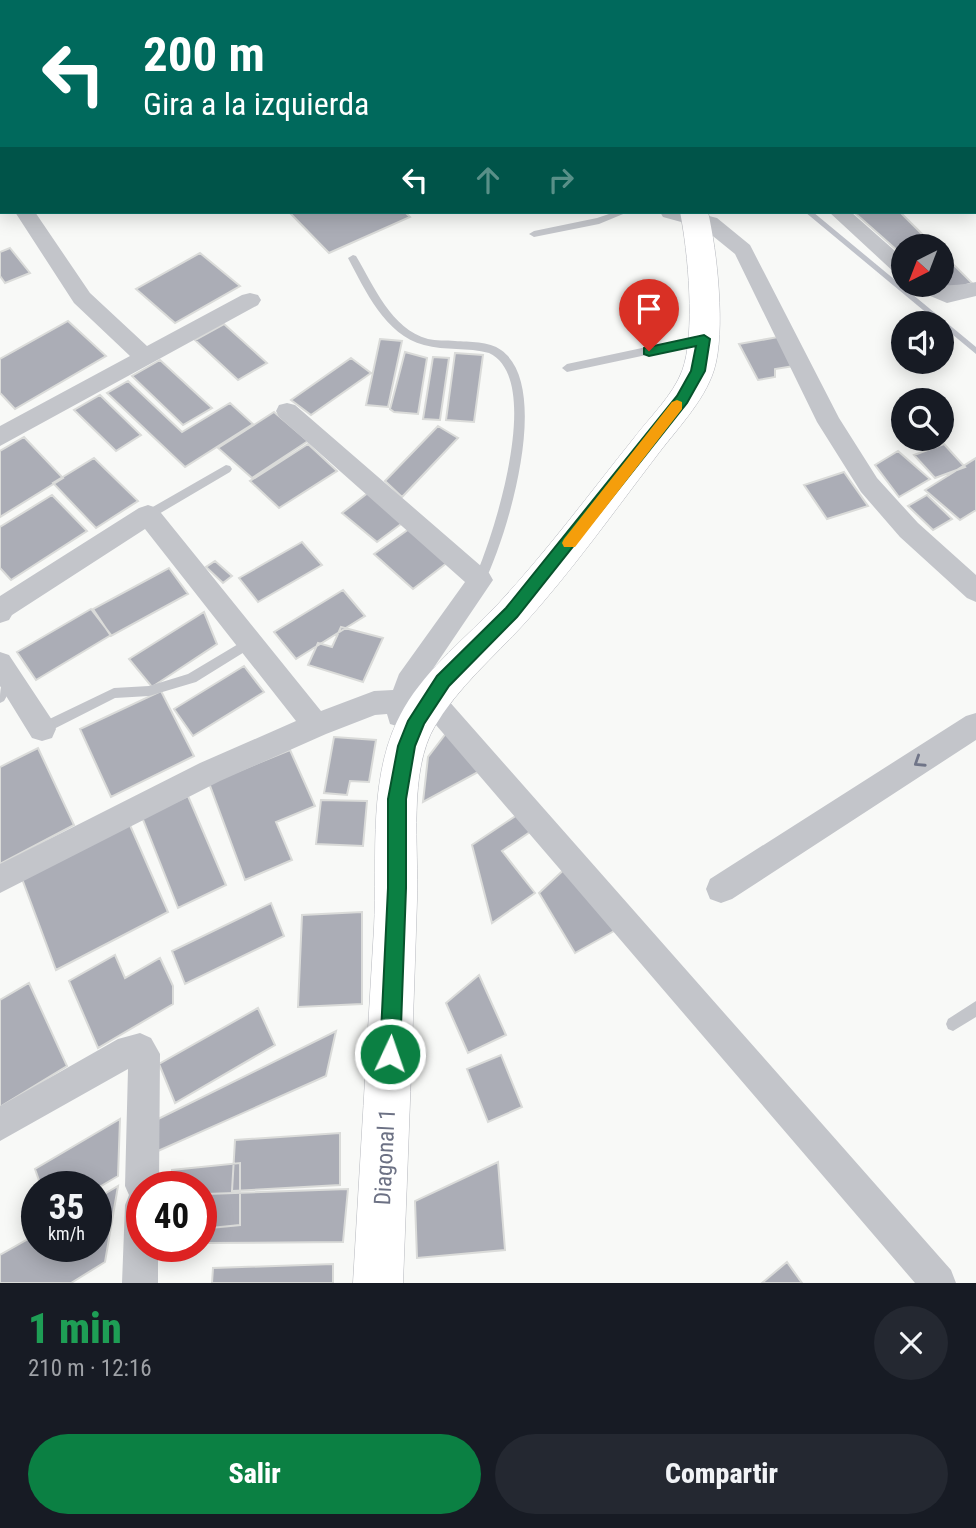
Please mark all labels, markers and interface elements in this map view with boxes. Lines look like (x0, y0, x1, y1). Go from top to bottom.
text: 200 m (143, 26, 265, 83)
icon: left (28, 28, 119, 119)
text: Gira a la izquierda (143, 85, 369, 123)
icon: left (396, 161, 434, 199)
icon: ahead (469, 161, 507, 199)
icon: right (542, 161, 580, 199)
north arrow (891, 234, 954, 298)
map controls (891, 234, 954, 451)
pin (619, 279, 679, 351)
icon: arrive (630, 290, 668, 328)
button: sound (891, 311, 954, 374)
button: search (891, 388, 954, 451)
one-way arrow (913, 753, 926, 766)
position arrow (353, 1017, 427, 1091)
street label: Diagonal 1 (369, 1108, 401, 1206)
speed limit sign: 40 (126, 1171, 217, 1262)
text: 35 (49, 1187, 84, 1228)
text: km/h (48, 1223, 85, 1244)
text: 1 min (28, 1304, 122, 1353)
button: close (874, 1306, 948, 1380)
text: 210 m · 12:16 (28, 1355, 152, 1382)
button: Salir (28, 1434, 481, 1514)
button: Compartir (495, 1434, 948, 1514)

